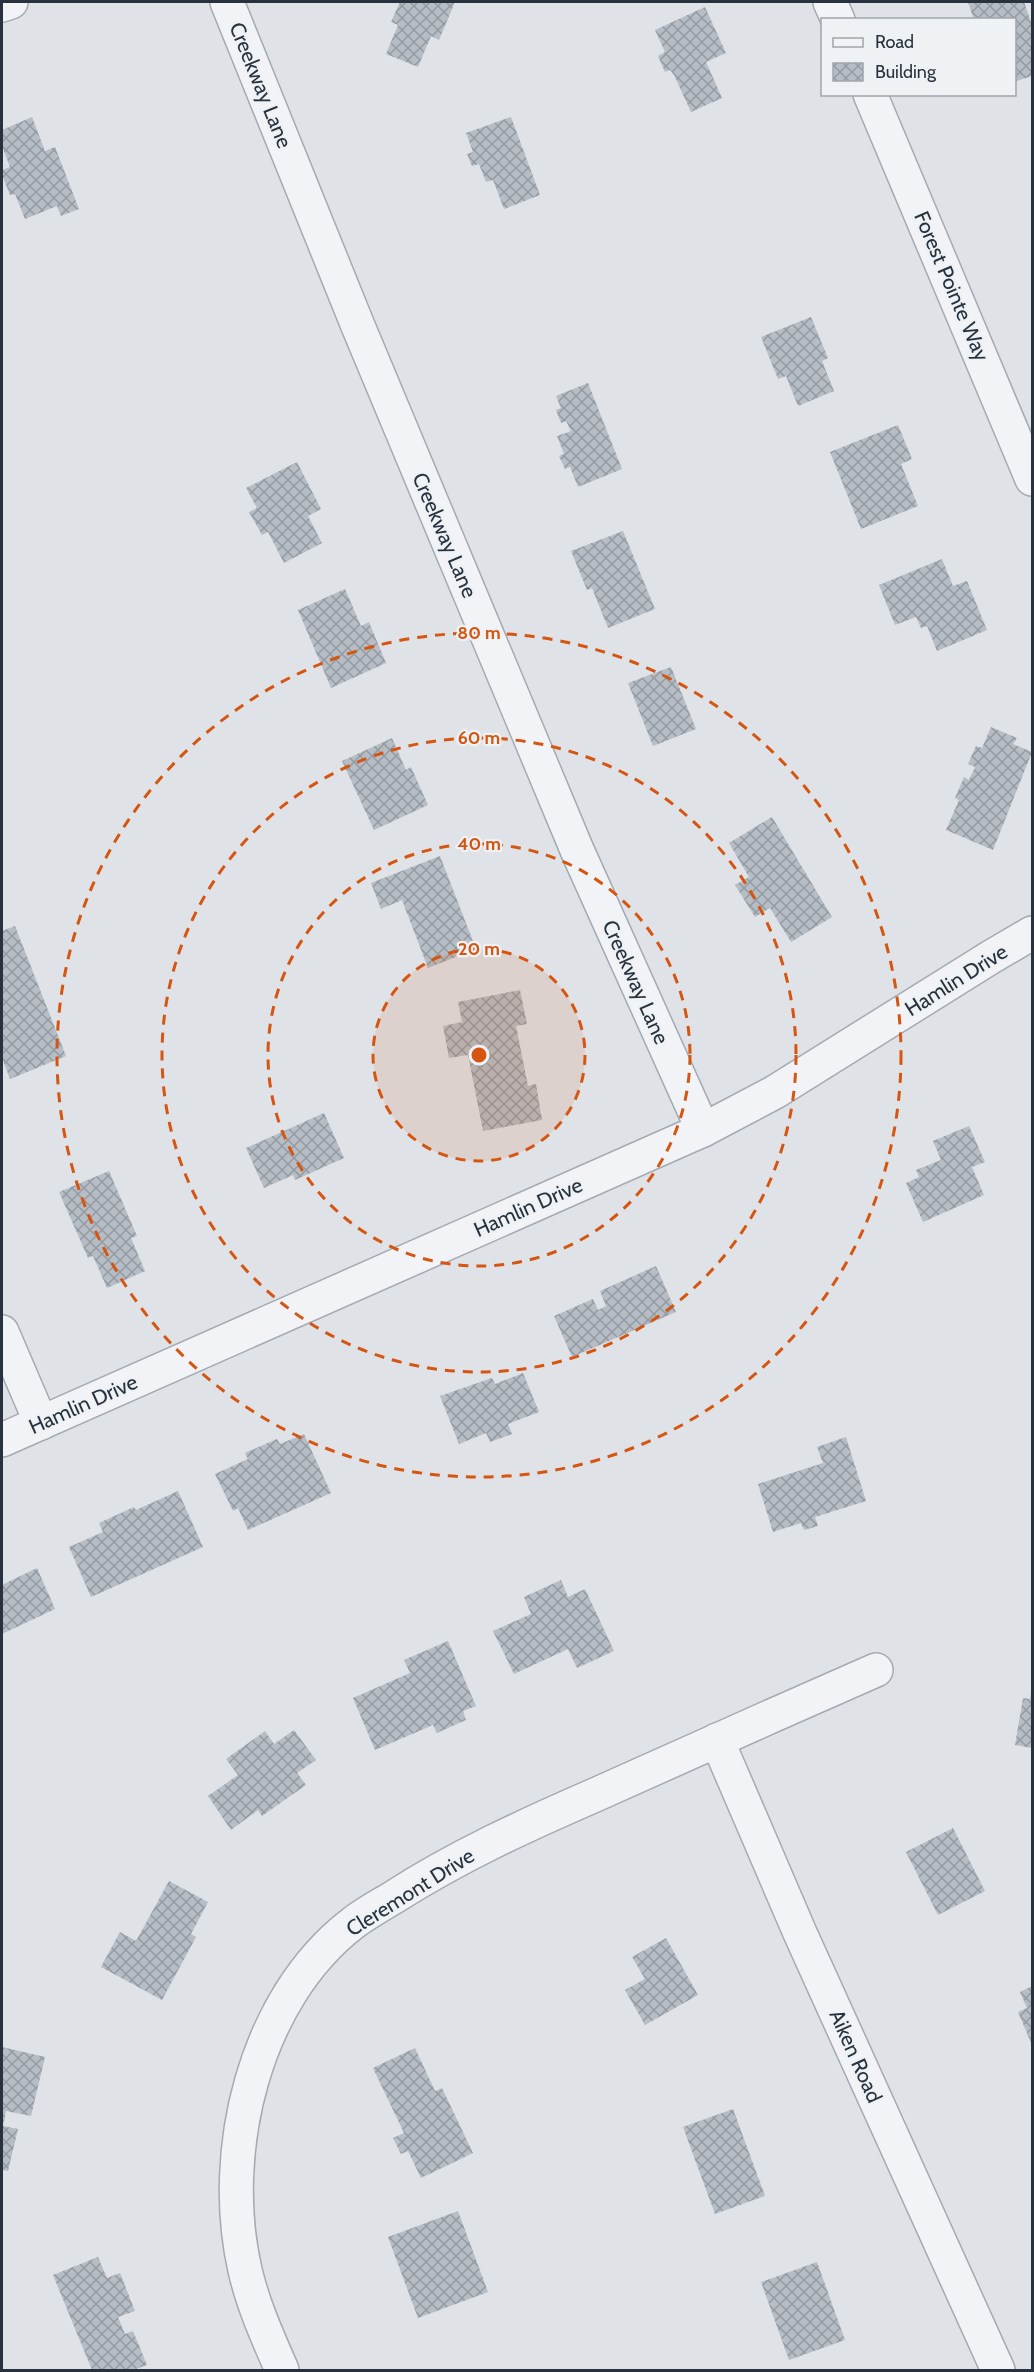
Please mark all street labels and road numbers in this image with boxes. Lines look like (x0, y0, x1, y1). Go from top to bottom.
street label: Creekway Lane (224, 19, 298, 152)
street label: Forest Pointe Way (909, 207, 995, 365)
street label: Creekway Lane (407, 469, 483, 601)
street label: Creekway Lane (597, 916, 675, 1048)
street label: Hamlin Drive (900, 939, 1012, 1021)
street label: Hamlin Drive (470, 1172, 586, 1242)
street label: Hamlin Drive (25, 1369, 141, 1439)
street label: Cleremont Drive (341, 1843, 479, 1941)
street label: Aiken Road (824, 2006, 888, 2106)

